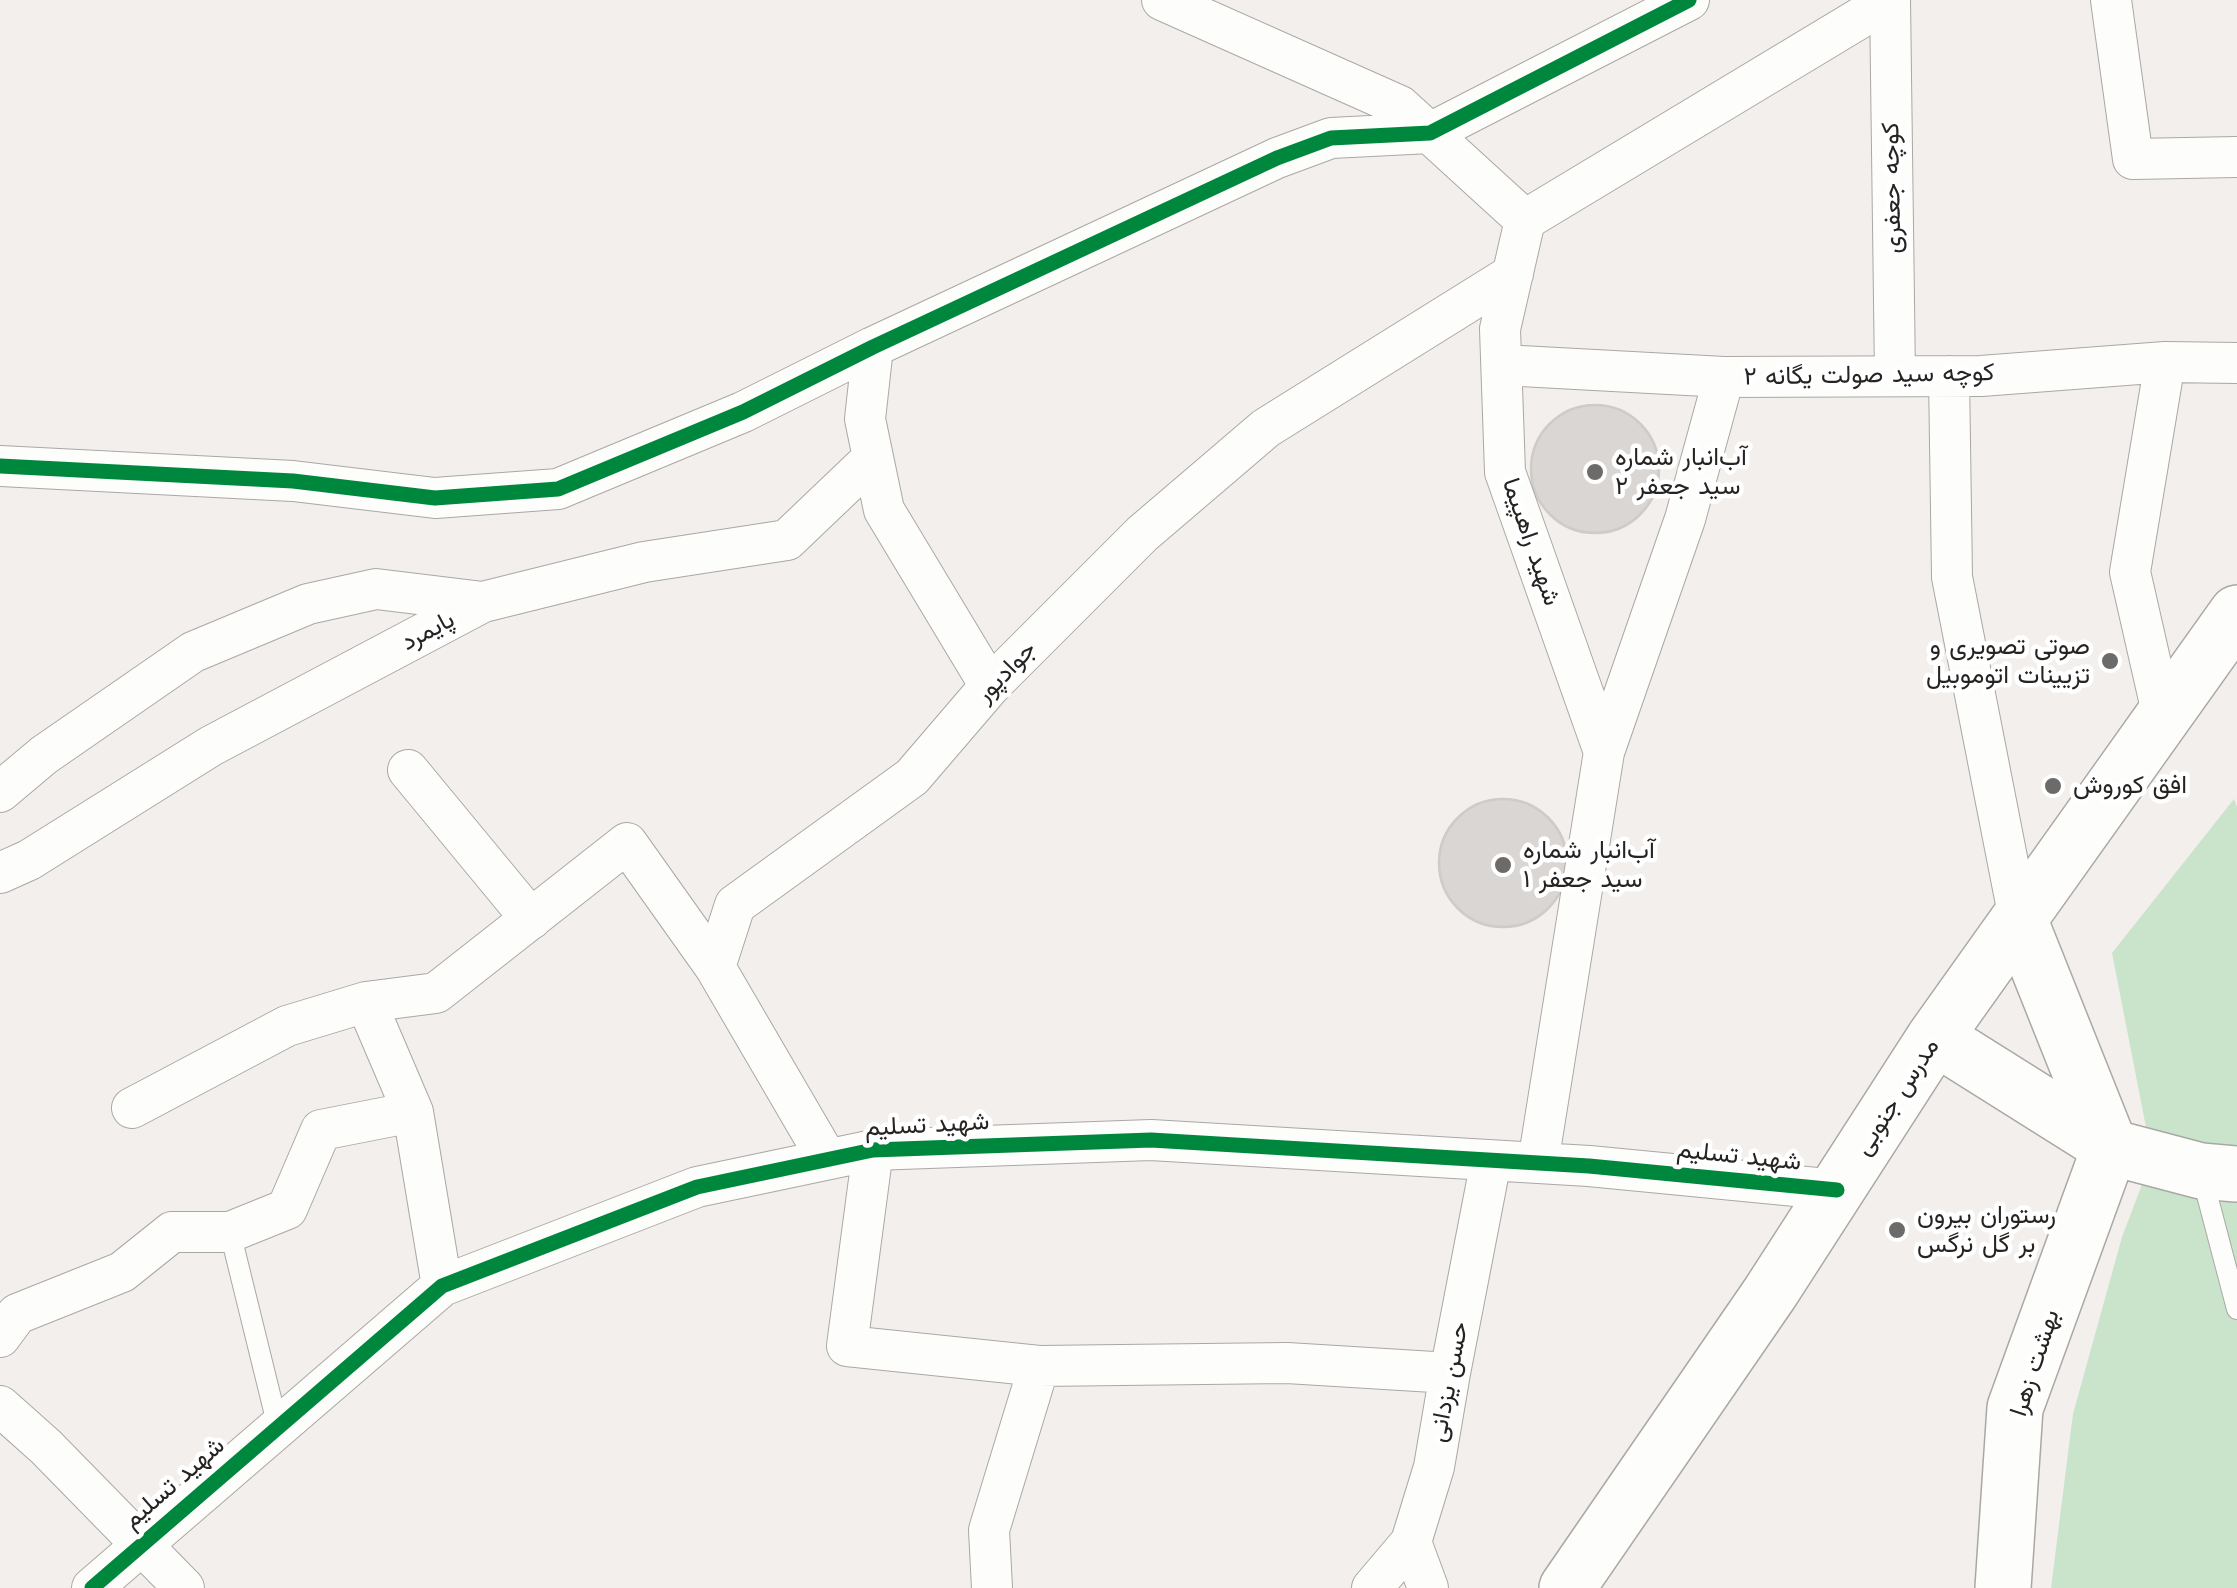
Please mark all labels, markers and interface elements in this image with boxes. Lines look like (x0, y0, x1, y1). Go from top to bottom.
street label: کوچه جعفری (1876, 122, 1908, 254)
street label: کوچه سید صولت یگانه ۲ (1743, 358, 1995, 392)
place label: آب‌انبار شماره ۲ سید جعفر (1615, 443, 1747, 502)
marker: آب‌انبار شماره ۲ سید جعفر (1584, 461, 1606, 483)
street label: شهید راهپیما (1495, 474, 1567, 610)
street label: پایمرد (396, 605, 460, 657)
place label: صوتی تصویری و تزیینات اتوموبیل (1926, 632, 2090, 691)
street label: جوادپور (969, 635, 1043, 709)
marker: صوتی تصویری و تزیینات اتوموبیل (2099, 650, 2121, 672)
place label: افق کوروش (2073, 771, 2187, 801)
marker: افق کوروش (2042, 775, 2064, 797)
place label: آب‌انبار شماره ۱ سید جعفر (1523, 836, 1655, 895)
marker: آب‌انبار شماره ۱ سید جعفر (1492, 854, 1514, 876)
street label: مدرس جنوبی (1848, 1033, 1946, 1161)
street label: شهید تسلیم (864, 1107, 990, 1143)
street label: شهید تسلیم (1675, 1135, 1803, 1177)
place label: رستوران بیرون بر گل نرگس (1917, 1201, 2056, 1260)
marker: رستوران بیرون بر گل نرگس (1886, 1219, 1908, 1241)
street label: بهشت زهرا (2004, 1306, 2066, 1420)
street label: حسن یزدانی (1423, 1319, 1475, 1445)
street label: شهید تسلیم (117, 1431, 231, 1535)

